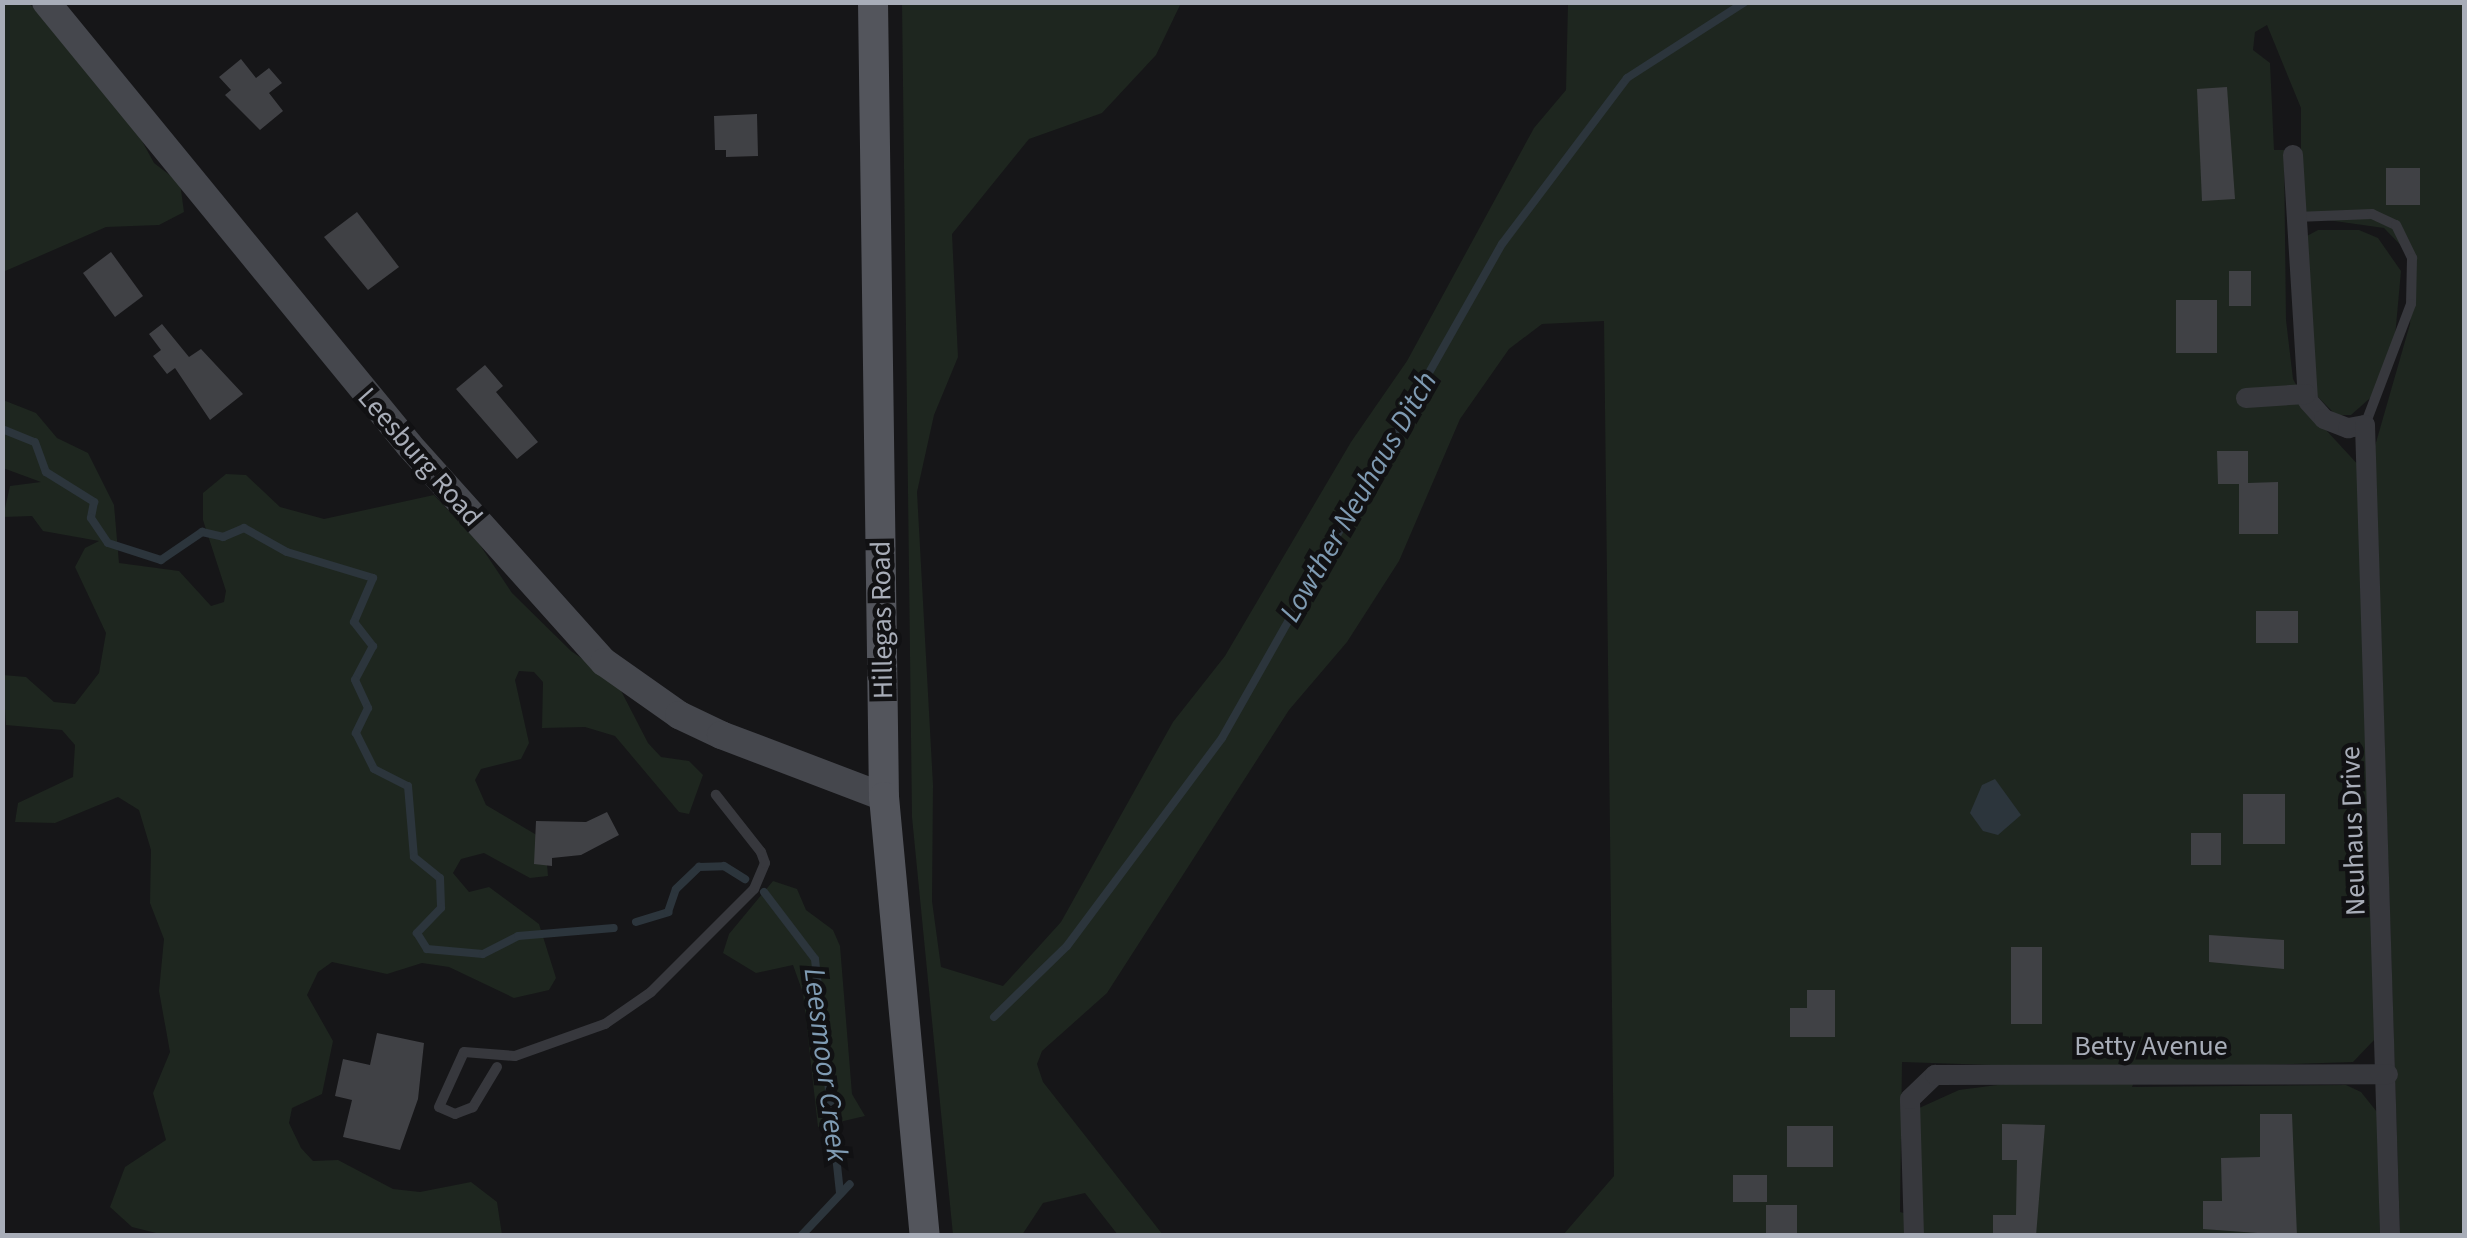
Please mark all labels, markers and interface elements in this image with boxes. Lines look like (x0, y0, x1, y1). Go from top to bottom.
water label: Lowther Neuhaus Ditch (1273, 365, 1445, 629)
street label: Leesburg Road (351, 381, 489, 533)
street label: Hillegas Road (864, 541, 900, 699)
street label: Neuhaus Drive (2333, 746, 2373, 916)
water label: Leesmoor Creek (795, 966, 855, 1164)
street label: Betty Avenue (2074, 1029, 2228, 1063)

